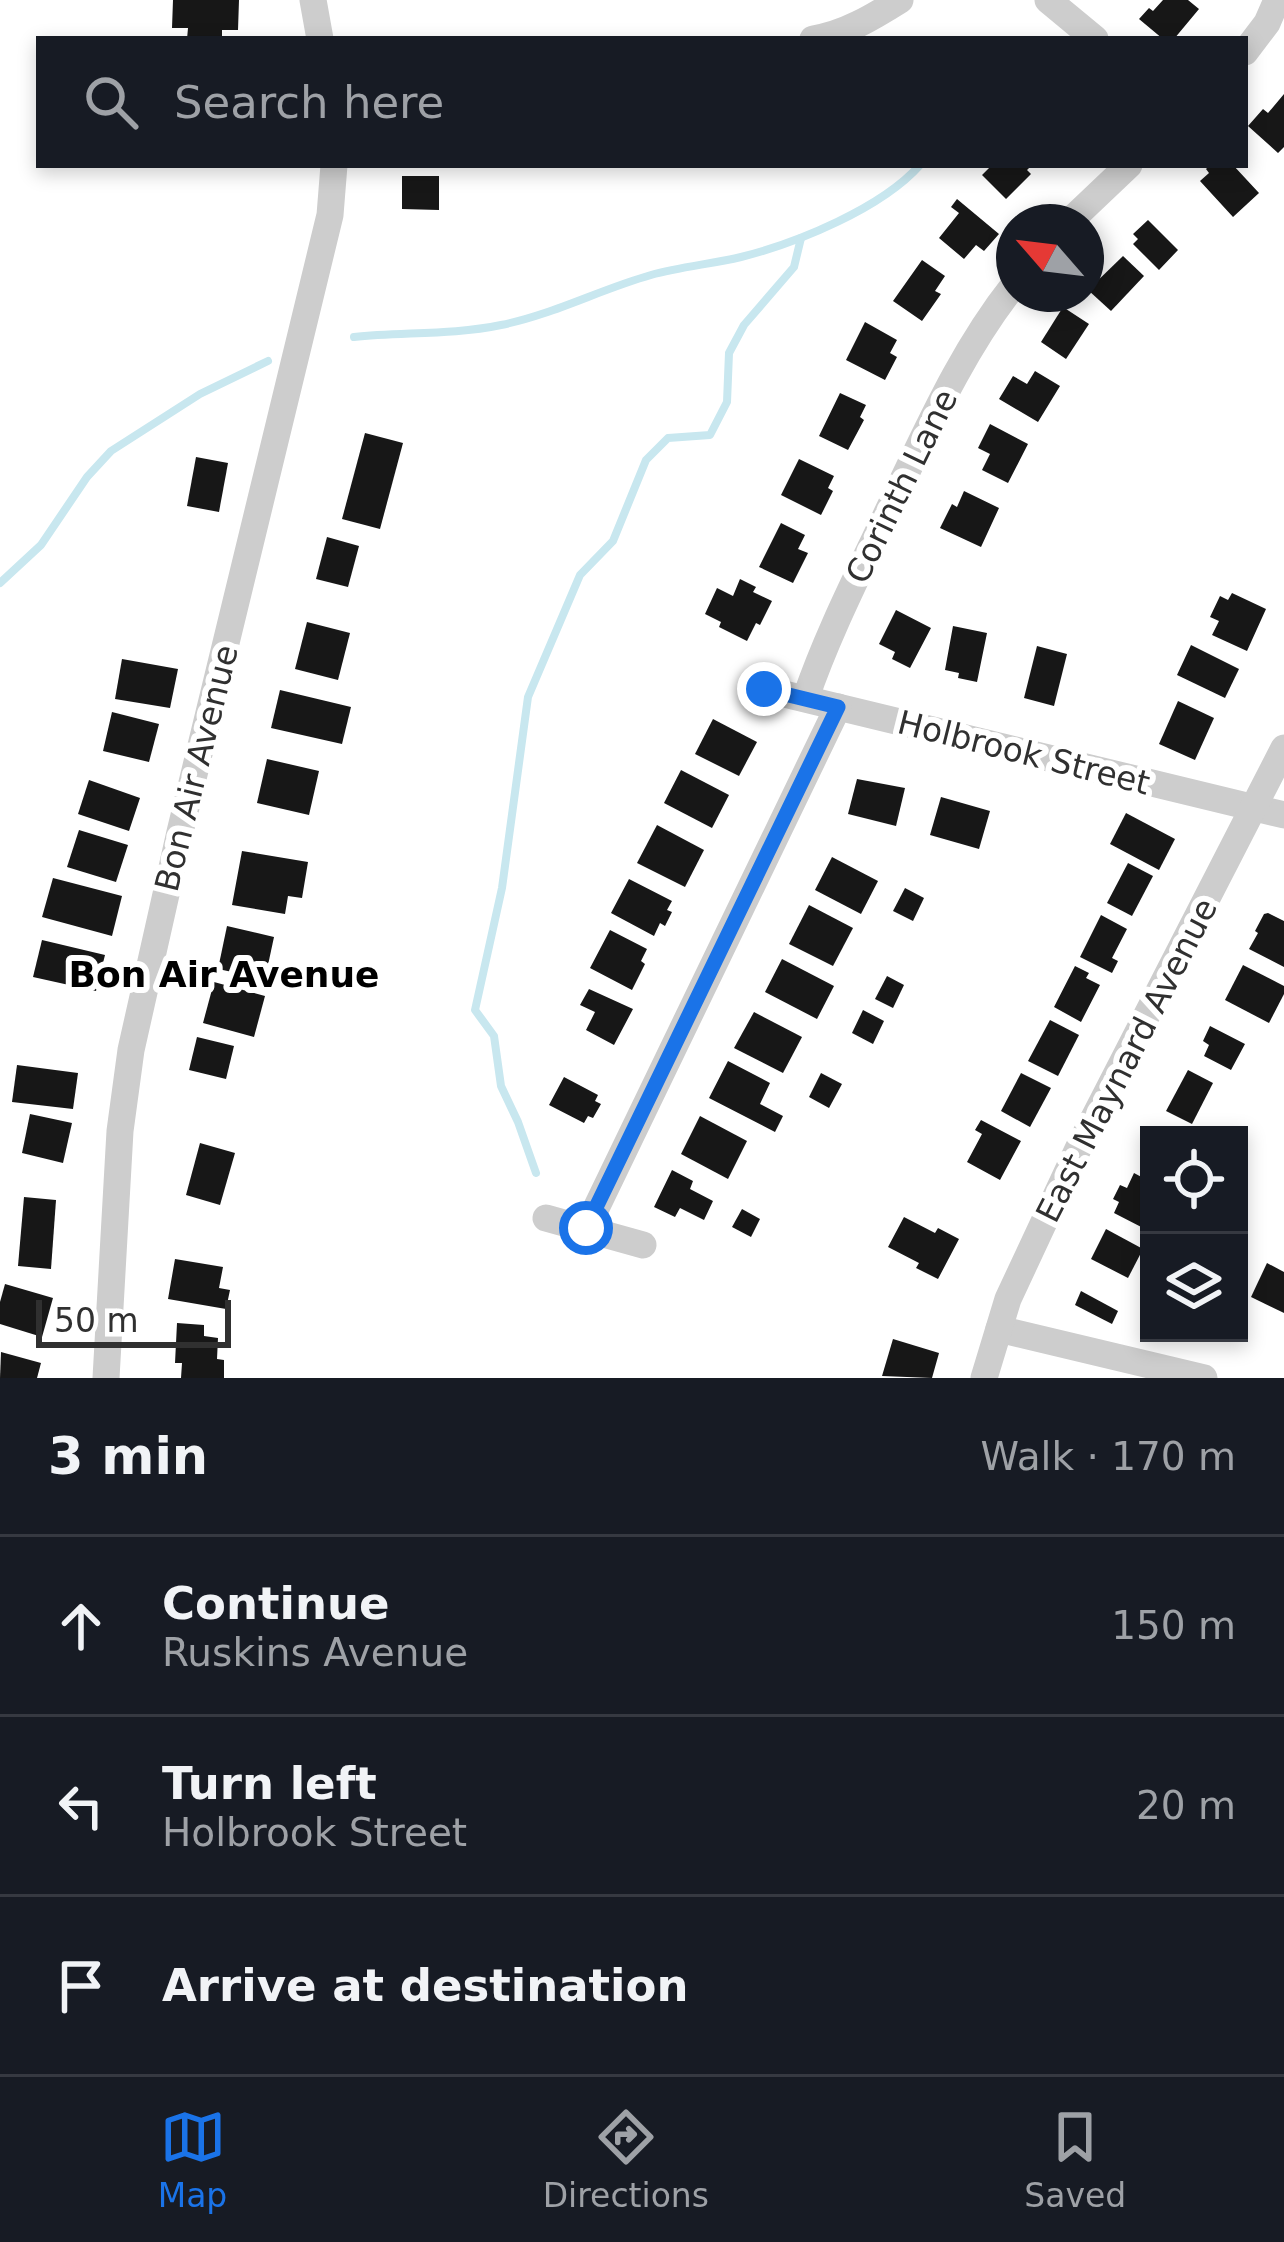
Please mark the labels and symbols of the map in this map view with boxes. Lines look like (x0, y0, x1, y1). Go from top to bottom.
north arrow (996, 204, 1104, 312)
street label: Corinth Lane (838, 383, 965, 590)
street label: Bon Air Avenue (147, 641, 246, 895)
route end (737, 662, 791, 716)
street label: Holbrook Street (894, 702, 1154, 803)
street label: East Maynard Avenue (1028, 892, 1225, 1229)
district label: Bon Air Avenue (69, 954, 379, 995)
route start (559, 1201, 613, 1255)
scale bar (36, 1294, 231, 1347)

